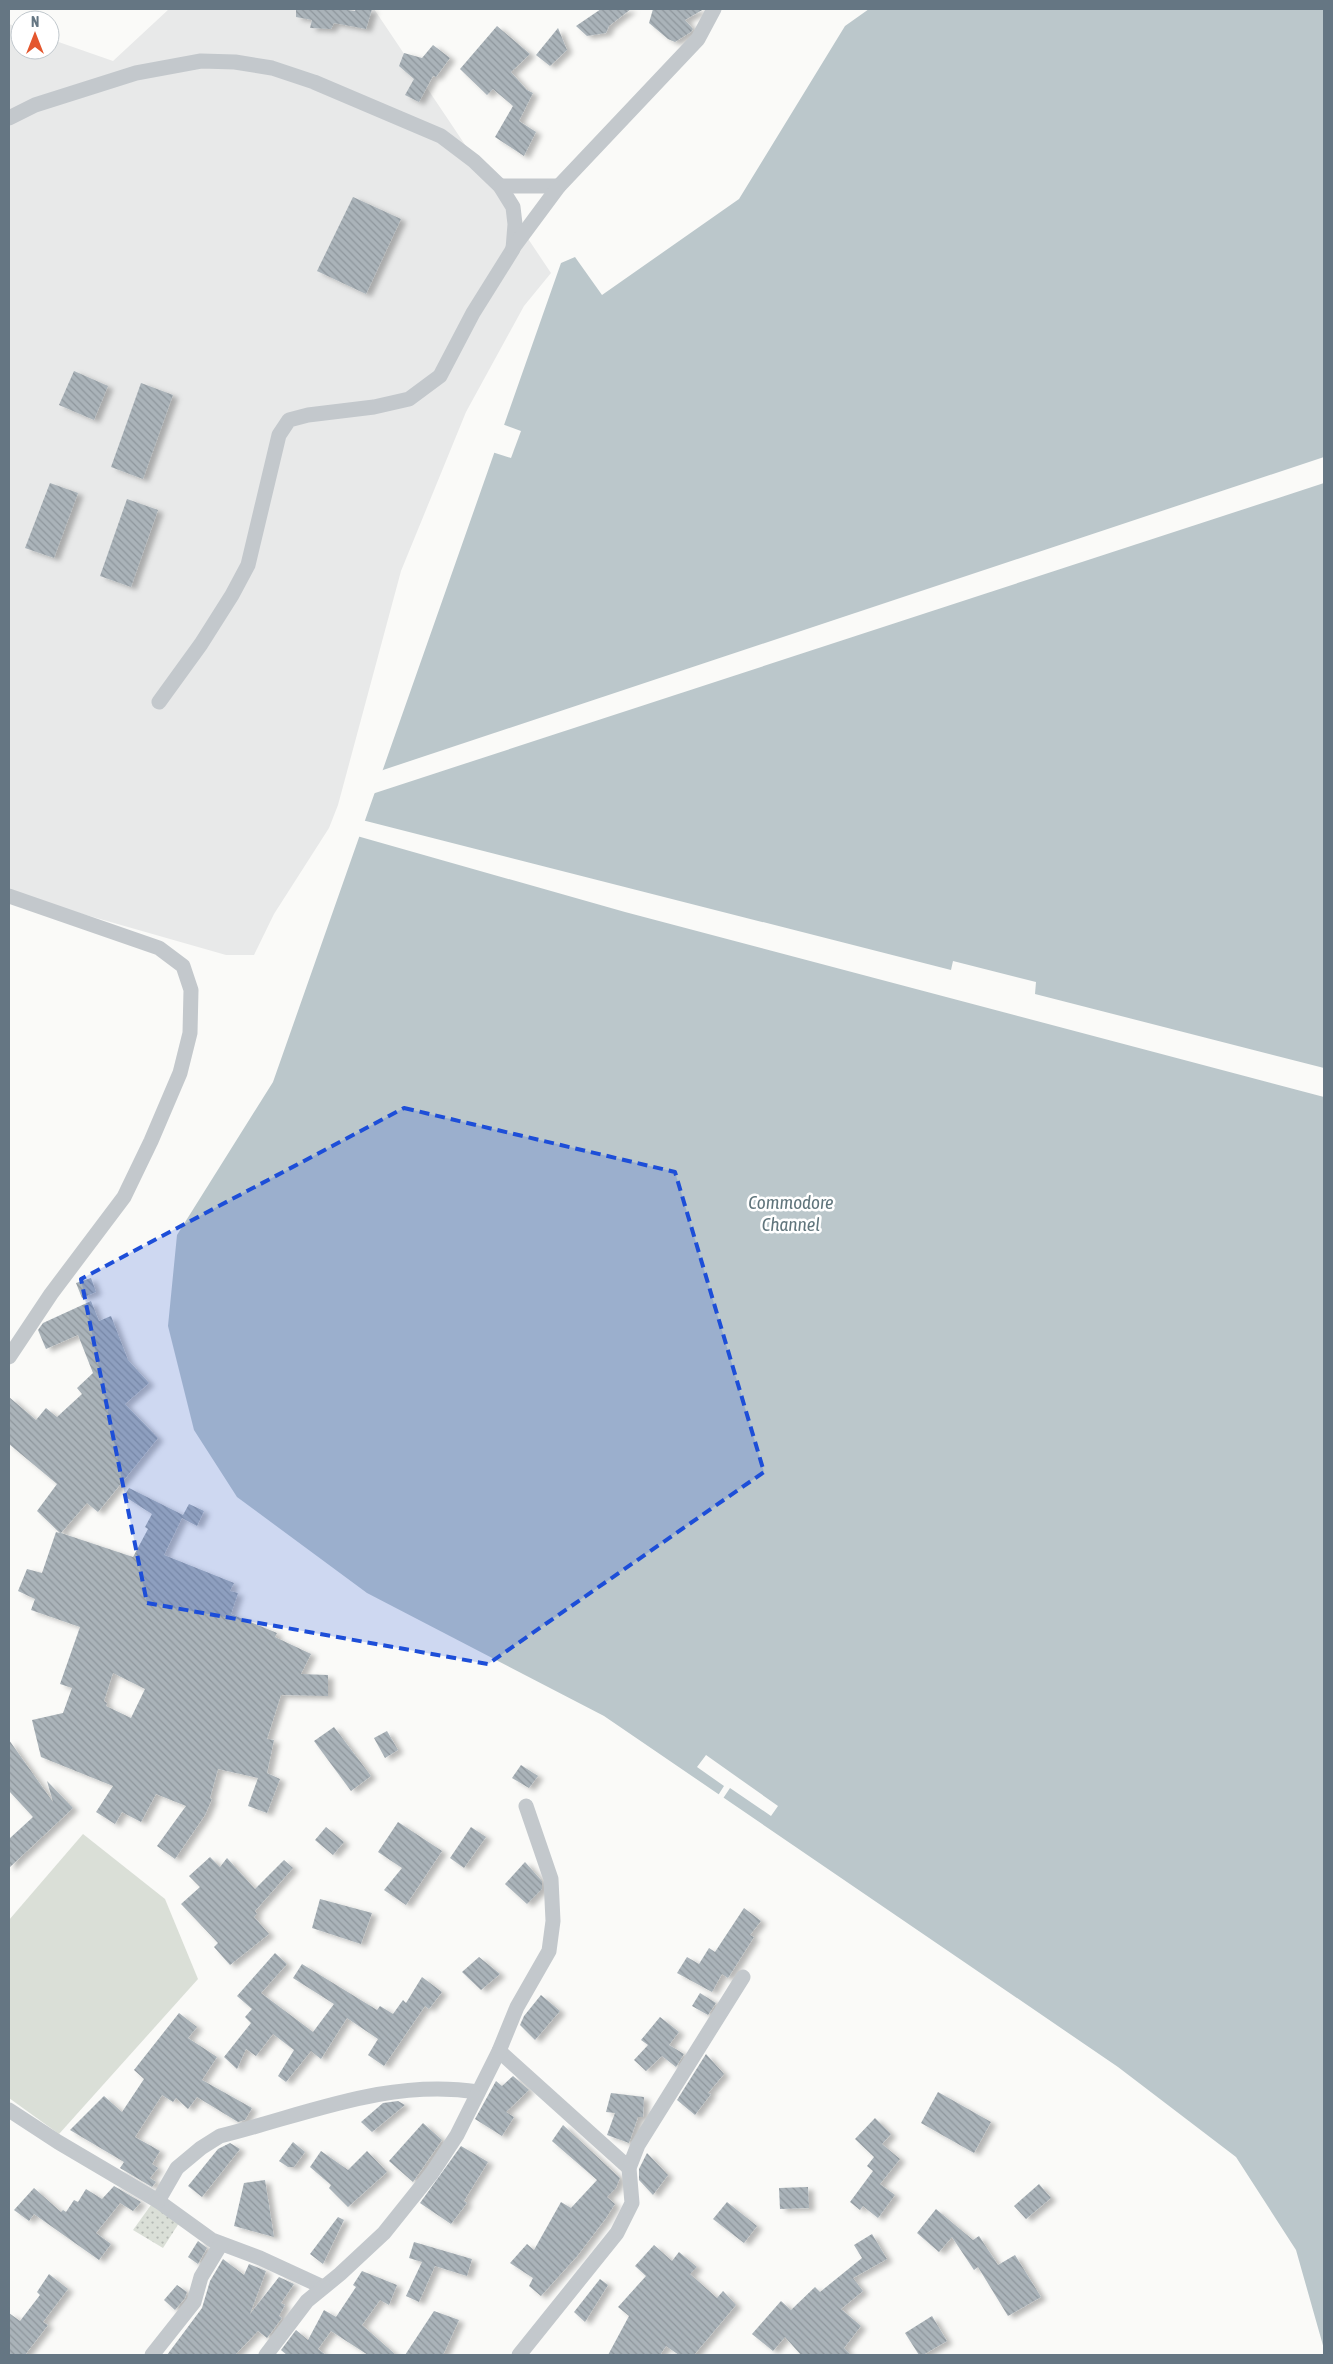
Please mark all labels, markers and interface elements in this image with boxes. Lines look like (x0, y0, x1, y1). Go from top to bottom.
north arrow (10, 10, 60, 60)
text: N (31, 14, 39, 30)
water label: Commodore Channel (748, 1191, 834, 1235)

